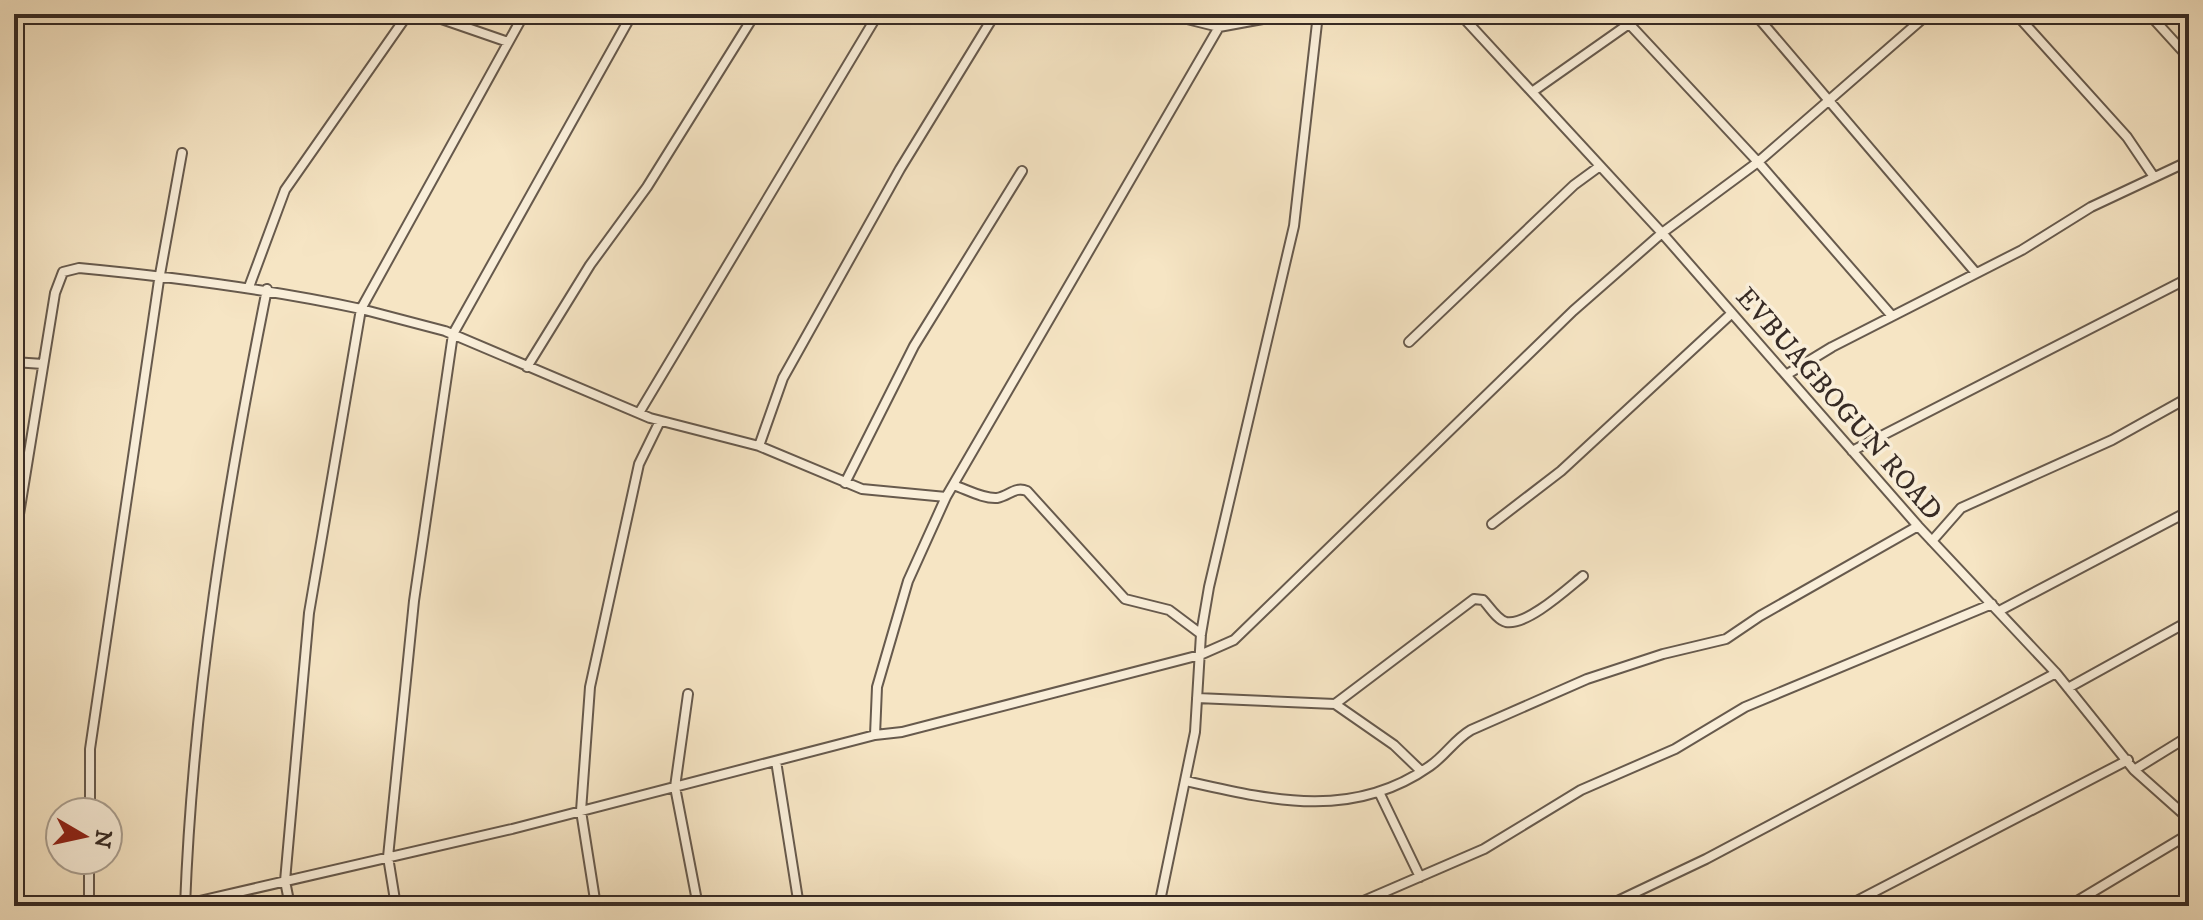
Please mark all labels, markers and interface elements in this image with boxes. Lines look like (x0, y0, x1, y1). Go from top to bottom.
street label: EVBUAGBOGUN ROAD (1728, 280, 1950, 528)
north arrow (44, 796, 124, 876)
text: N (88, 828, 117, 850)

